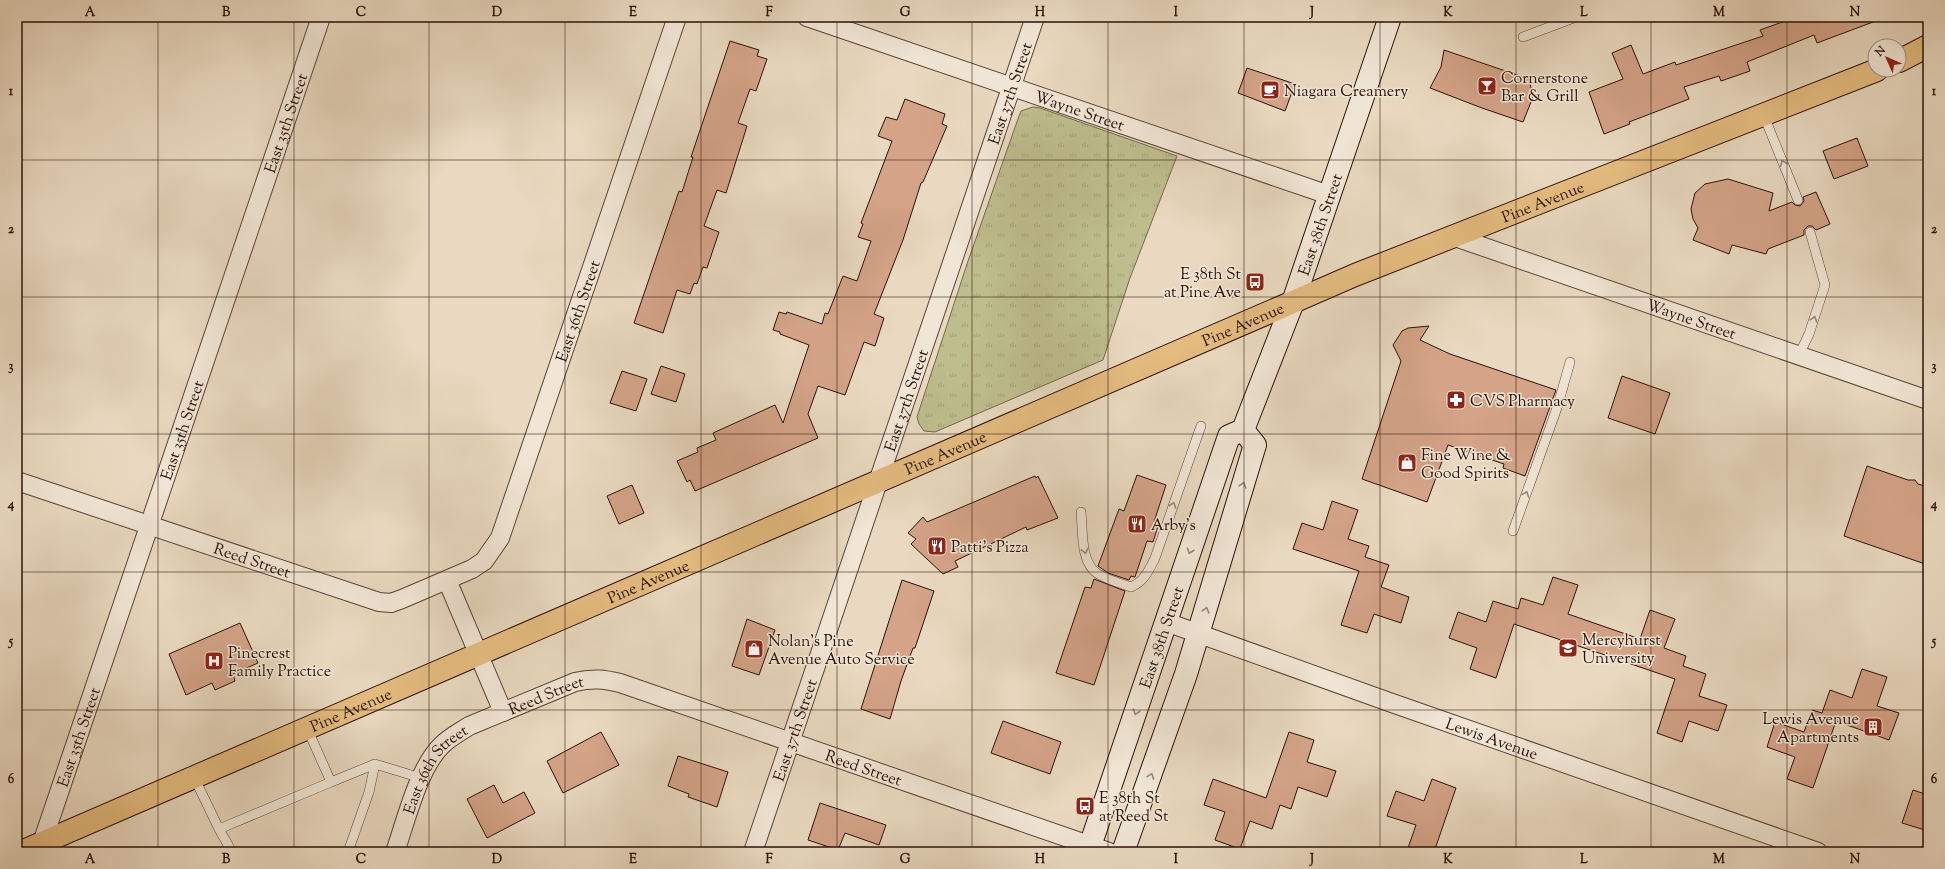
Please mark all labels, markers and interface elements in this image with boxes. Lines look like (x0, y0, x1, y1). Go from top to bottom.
text: A (85, 4, 96, 22)
text: B (222, 4, 231, 22)
text: C (356, 4, 366, 22)
text: D (492, 4, 502, 22)
text: E (629, 4, 637, 22)
text: F (765, 4, 773, 22)
text: G (900, 4, 911, 22)
text: H (1035, 4, 1046, 22)
text: I (1174, 4, 1179, 22)
text: J (1309, 4, 1314, 22)
text: K (1443, 4, 1453, 22)
text: L (1580, 4, 1588, 22)
text: M (1713, 4, 1725, 22)
text: N (1850, 4, 1861, 22)
north arrow (1867, 38, 1907, 78)
street label: East 37th Street (984, 39, 1040, 148)
text: N (1871, 43, 1890, 61)
place label: Cornerstone Bar & Grill (1501, 68, 1588, 109)
street label: East 35th Street (260, 70, 315, 177)
bar icon: Cornerstone Bar & Grill (1476, 75, 1498, 97)
cafe icon: Niagara Creamery (1259, 79, 1281, 101)
place label: Niagara Creamery (1284, 81, 1408, 104)
text: 1 (9, 83, 14, 101)
text: 1 (1932, 83, 1937, 101)
street label: Wayne Street (1031, 86, 1127, 138)
one-way arrow (1780, 160, 1788, 167)
street label: East 38th Street (1294, 170, 1350, 279)
street label: Pine Avenue (1499, 177, 1588, 230)
text: 2 (8, 221, 15, 239)
text: 2 (1931, 221, 1938, 239)
street label: East 36th Street (552, 257, 608, 366)
place label: E 38th St at Pine Ave (1164, 264, 1242, 305)
bus stop icon: E 38th St at Pine Ave (1244, 271, 1266, 293)
street label: Wayne Street (1643, 295, 1739, 347)
street label: Pine Avenue (1199, 298, 1288, 354)
one-way arrow (1809, 316, 1818, 323)
street label: East 37th Street (880, 346, 936, 455)
text: 3 (8, 358, 14, 376)
text: 3 (1931, 358, 1937, 376)
street label: East 35th Street (156, 377, 212, 484)
pharmacy icon: CVS Pharmacy (1445, 389, 1467, 411)
place label: CVS Pharmacy (1470, 391, 1575, 414)
street label: Pine Avenue (902, 427, 991, 482)
place label: Fine Wine & Good Spirits (1421, 445, 1512, 486)
shop icon: Fine Wine & Good Spirits (1396, 452, 1418, 474)
one-way arrow (1238, 482, 1247, 489)
one-way arrow (1521, 491, 1530, 498)
text: 4 (7, 496, 15, 514)
text: 4 (1930, 496, 1938, 514)
one-way arrow (1169, 502, 1177, 509)
restaurant icon: Arby's (1126, 513, 1148, 535)
place label: Arby's (1151, 515, 1196, 538)
restaurant icon: Patti's Pizza (926, 535, 948, 557)
place label: Patti's Pizza (951, 537, 1029, 560)
street label: Reed Street (210, 538, 293, 586)
one-way arrow (1081, 547, 1089, 554)
one-way arrow (1186, 548, 1195, 555)
street label: Pine Avenue (604, 555, 693, 611)
street label: East 38th Street (1135, 583, 1191, 692)
one-way arrow (1201, 606, 1210, 613)
place label: Mercyhurst University (1582, 630, 1661, 671)
place label: Nolan's Pine Avenue Auto Service (768, 631, 915, 672)
text: 5 (8, 633, 14, 651)
text: 5 (1931, 633, 1937, 651)
school or university icon: Mercyhurst University (1557, 637, 1579, 659)
shop icon: Nolan's Pine Avenue Auto Service (743, 638, 765, 660)
place label: Pinecrest Family Practice (228, 643, 331, 684)
hospital icon: Pinecrest Family Practice (203, 650, 225, 672)
street label: Reed Street (505, 671, 586, 722)
street label: East 37th Street (769, 676, 825, 785)
street label: East 35th Street (53, 684, 108, 791)
street label: Pine Avenue (307, 684, 396, 740)
one-way arrow (1132, 709, 1140, 716)
place label: Lewis Avenue Apartments (1762, 709, 1859, 750)
street label: Lewis Avenue (1442, 714, 1541, 767)
building icon: Lewis Avenue Apartments (1862, 716, 1884, 738)
street label: East 36th Street (399, 720, 474, 818)
street label: Reed Street (821, 746, 905, 794)
text: 6 (8, 771, 15, 789)
text: 6 (1931, 771, 1938, 789)
one-way arrow (1146, 772, 1154, 779)
place label: E 38th St at Reed St (1099, 788, 1169, 829)
bus stop icon: E 38th St at Reed St (1074, 795, 1096, 817)
text: A (85, 851, 96, 869)
text: B (222, 851, 231, 869)
text: C (356, 851, 366, 869)
text: D (492, 851, 502, 869)
text: E (629, 851, 637, 869)
text: F (765, 851, 773, 869)
text: G (900, 851, 911, 869)
text: H (1035, 851, 1046, 869)
text: I (1174, 851, 1179, 869)
text: J (1309, 851, 1314, 869)
text: K (1443, 851, 1453, 869)
text: L (1580, 851, 1588, 869)
text: M (1713, 851, 1725, 869)
text: N (1850, 851, 1861, 869)

